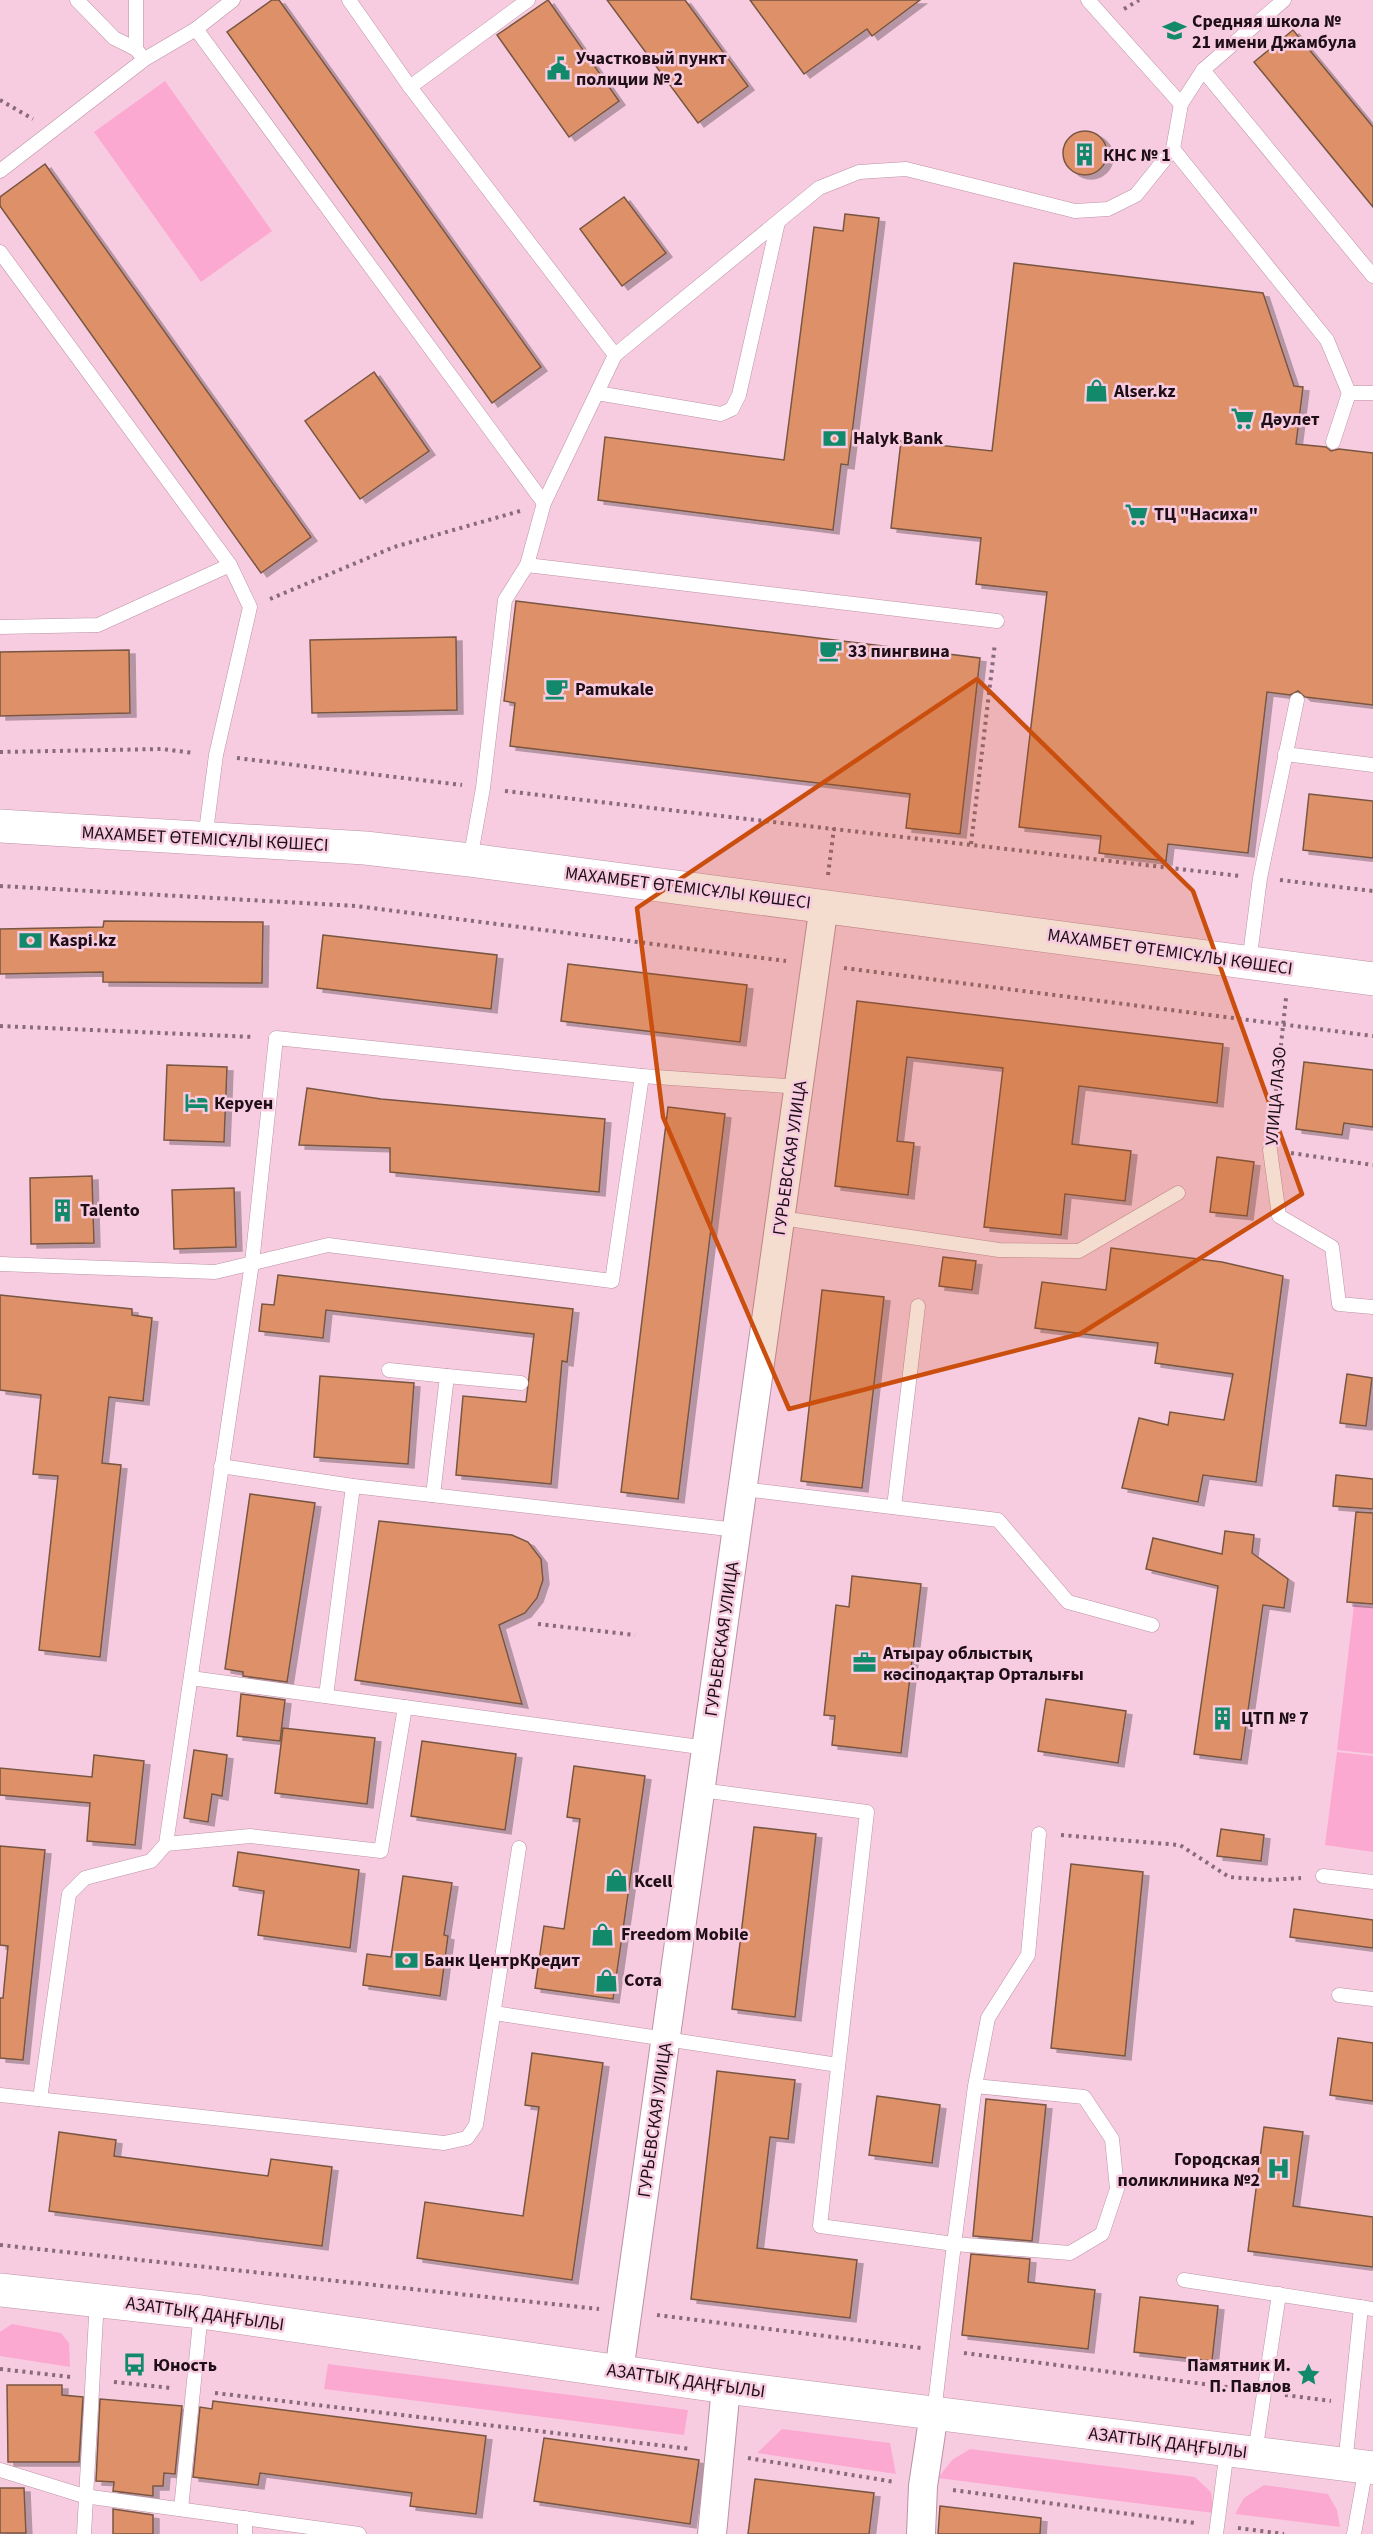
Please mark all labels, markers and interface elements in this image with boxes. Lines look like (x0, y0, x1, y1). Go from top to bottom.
place label: Средняя школа № 21 имени Джамбула (1192, 9, 1357, 55)
school or university icon: Средняя школа № 21 имени Джамбула (1161, 18, 1187, 44)
place label: Участковый пункт полиции № 2 (576, 46, 727, 92)
public building icon: Участковый пункт полиции № 2 (545, 55, 571, 81)
building icon: КНС № 1 (1072, 142, 1098, 168)
place label: КНС № 1 (1103, 143, 1171, 168)
shop icon: Alser.kz (1083, 378, 1109, 404)
place label: Alser.kz (1113, 379, 1176, 404)
supermarket icon: Дәулет (1230, 406, 1256, 432)
place label: Дәулет (1261, 407, 1320, 432)
bank icon: Halyk Bank (822, 425, 848, 451)
place label: Halyk Bank (853, 426, 943, 451)
supermarket icon: ТЦ "Насиха" (1123, 501, 1149, 527)
place label: ТЦ "Насиха" (1154, 502, 1258, 527)
cafe icon: 33 пингвина (817, 638, 843, 664)
place label: 33 пингвина (848, 639, 950, 664)
cafe icon: Pamukale (544, 676, 570, 702)
place label: Pamukale (575, 677, 654, 702)
street label: МАХАМБЕТ ӨТЕМІСҰЛЫ КӨШЕСІ (81, 820, 329, 858)
street label: МАХАМБЕТ ӨТЕМІСҰЛЫ КӨШЕСІ (564, 861, 812, 915)
street label: МАХАМБЕТ ӨТЕМІСҰЛЫ КӨШЕСІ (1046, 922, 1294, 982)
bank icon: Kaspi.kz (18, 927, 44, 953)
place label: Kaspi.kz (49, 928, 116, 953)
street label: УЛИЦА ЛАЗО (1259, 1045, 1293, 1147)
street label: ГУРЬЕВСКАЯ УЛИЦА (767, 1079, 813, 1237)
hotel icon: Керуен (183, 1090, 209, 1116)
place label: Керуен (214, 1091, 273, 1116)
building icon: Talento (49, 1197, 75, 1223)
place label: Talento (80, 1198, 140, 1223)
street label: ГУРЬЕВСКАЯ УЛИЦА (699, 1560, 745, 1718)
place label: Атырау облыстық кәсіподақтар Орталығы (882, 1641, 1084, 1687)
office icon: Атырау облыстық кәсіподақтар Орталығы (852, 1650, 878, 1676)
building icon: ЦТП № 7 (1210, 1705, 1236, 1731)
place label: ЦТП № 7 (1241, 1706, 1309, 1731)
shop icon: Kcell (603, 1868, 629, 1894)
place label: Kcell (634, 1869, 672, 1894)
shop icon: Freedom Mobile (590, 1921, 616, 1947)
place label: Freedom Mobile (621, 1922, 749, 1947)
bank icon: Банк ЦентрКредит (393, 1947, 419, 1973)
place label: Банк ЦентрКредит (424, 1948, 580, 1973)
shop icon: Сота (593, 1967, 619, 1993)
place label: Сота (624, 1968, 662, 1993)
street label: ГУРЬЕВСКАЯ УЛИЦА (632, 2041, 678, 2199)
place label: Городская поликлиника №2 (1118, 2147, 1260, 2193)
hospital icon: Городская поликлиника №2 (1265, 2156, 1291, 2182)
street label: АЗАТТЫҚ ДАҢҒЫЛЫ (124, 2291, 286, 2337)
bus stop icon: Юность (122, 2352, 148, 2378)
place label: Юность (153, 2353, 217, 2378)
place label: Памятник И. П. Павлов (1187, 2353, 1291, 2399)
street label: АЗАТТЫҚ ДАҢҒЫЛЫ (605, 2358, 767, 2404)
place icon: Памятник И. П. Павлов (1296, 2362, 1322, 2388)
street label: АЗАТТЫҚ ДАҢҒЫЛЫ (1087, 2421, 1249, 2465)

